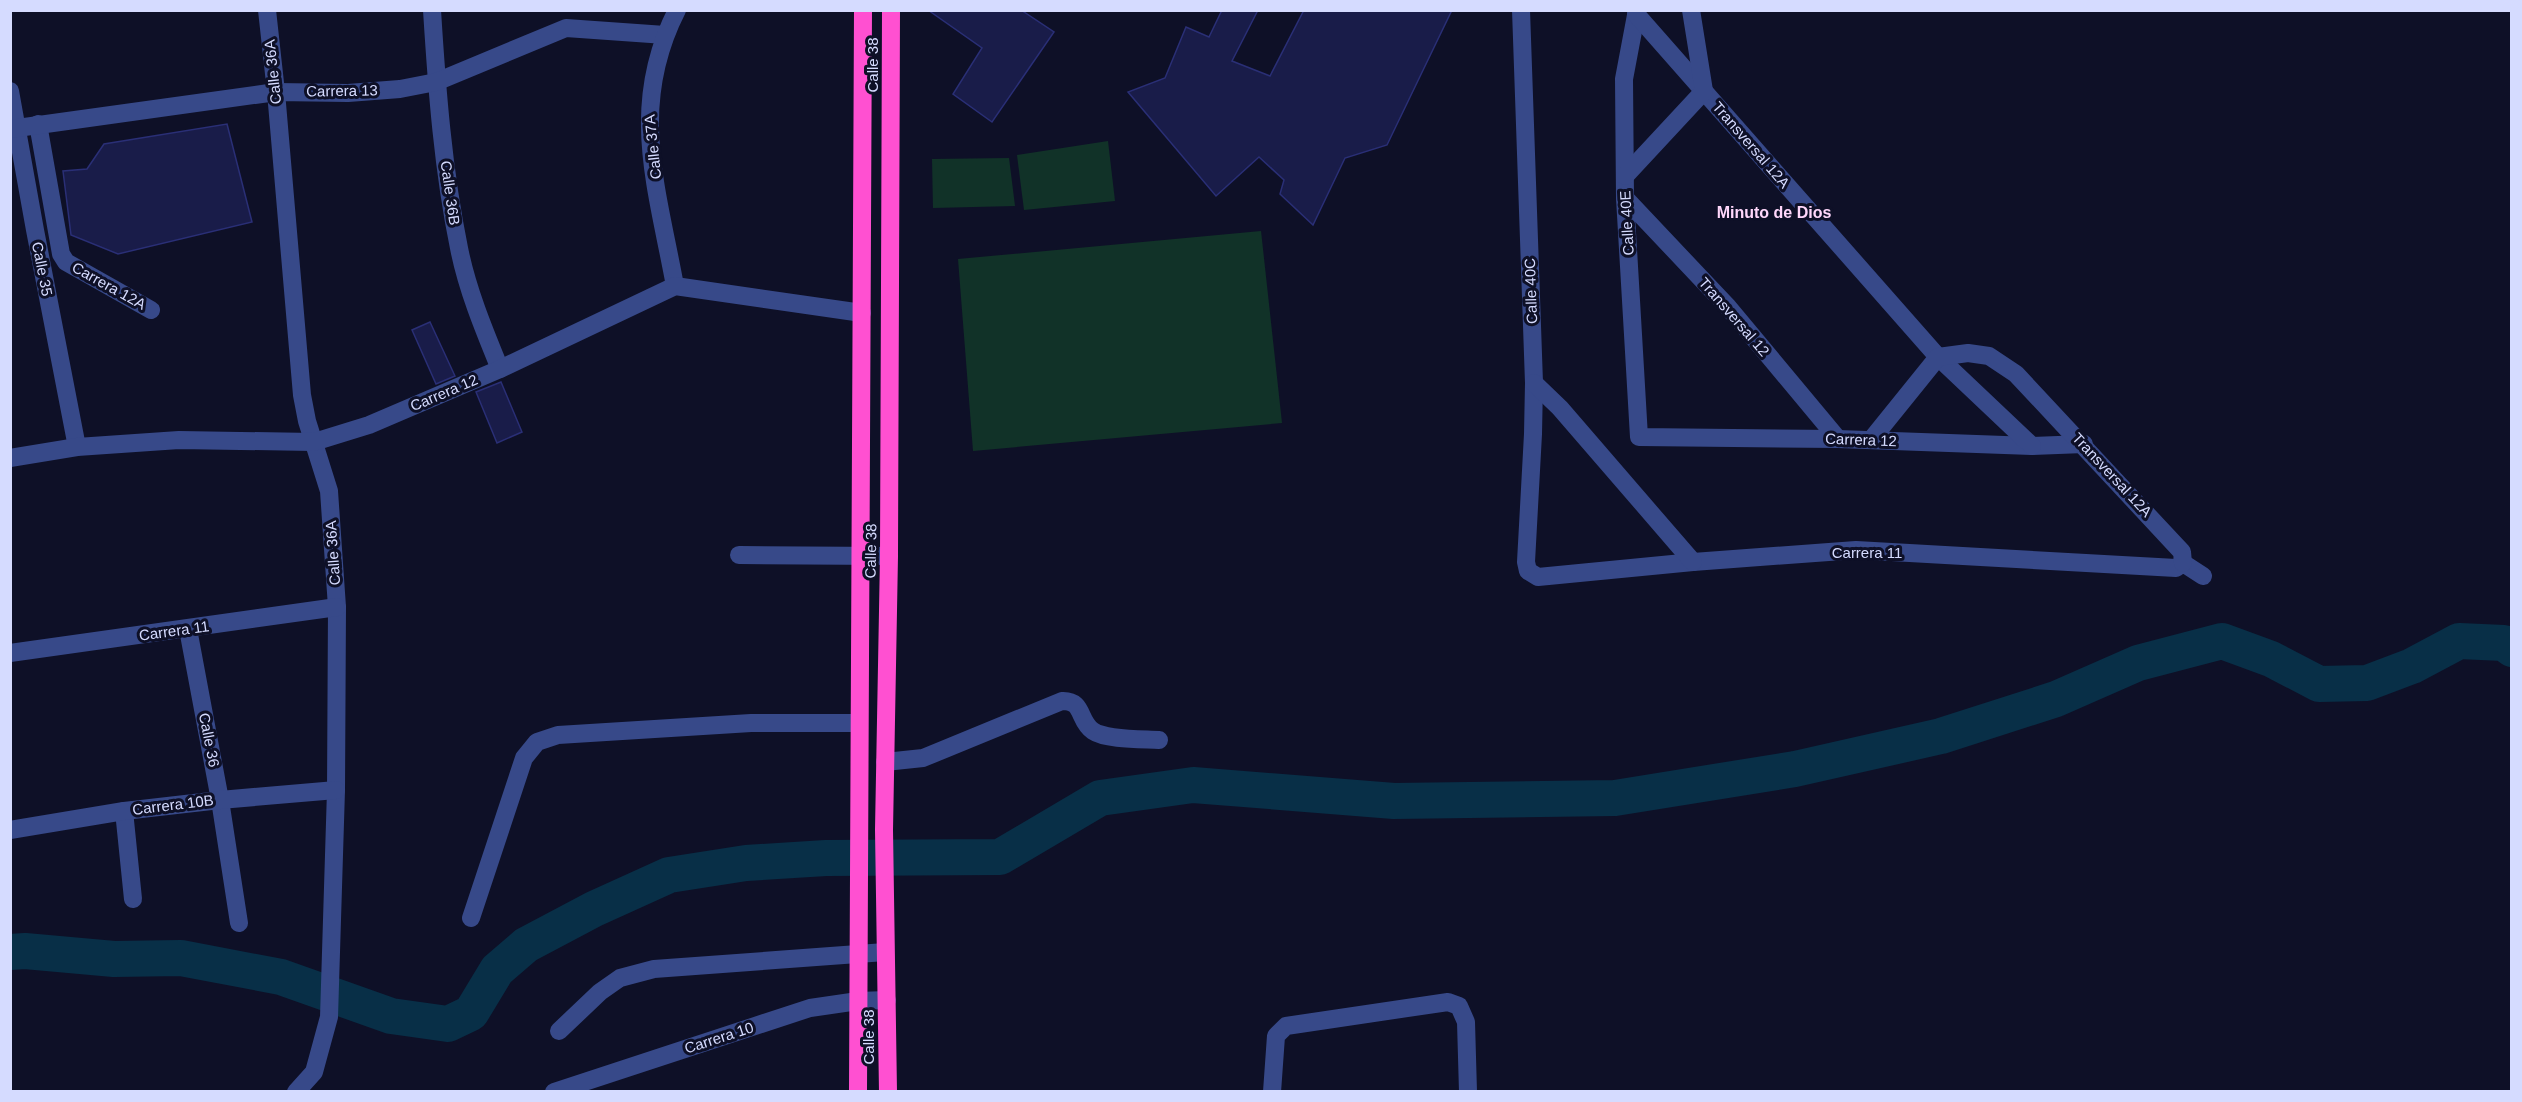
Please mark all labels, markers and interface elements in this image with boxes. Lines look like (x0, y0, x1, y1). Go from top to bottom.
street label: Calle 38 (864, 37, 881, 93)
street label: Calle 36A (261, 39, 284, 105)
street label: Carrera 13 (306, 81, 378, 100)
street label: Transversal 12A (1709, 98, 1793, 191)
street label: Calle 37A (641, 114, 664, 180)
street label: Calle 36B (438, 160, 463, 226)
street label: Calle 40E (1616, 190, 1637, 256)
district label: Minuto de Dios (1717, 204, 1831, 221)
street label: Calle 35 (29, 240, 56, 298)
street label: Carrera 12A (69, 258, 149, 313)
street label: Calle 40C (1521, 258, 1540, 324)
street label: Transversal 12 (1696, 274, 1773, 359)
street label: Carrera 12 (407, 371, 480, 414)
street label: Transversal 12A (2069, 429, 2156, 520)
street label: Carrera 12 (1825, 430, 1897, 449)
street label: Calle 36A (322, 520, 343, 586)
street label: Calle 38 (862, 523, 879, 579)
street label: Carrera 11 (1832, 544, 1902, 561)
street label: Carrera 11 (138, 617, 210, 644)
street label: Calle 36 (196, 711, 223, 769)
street label: Carrera 10B (131, 791, 215, 818)
street label: Calle 38 (860, 1009, 877, 1065)
street label: Carrera 10 (682, 1018, 756, 1057)

